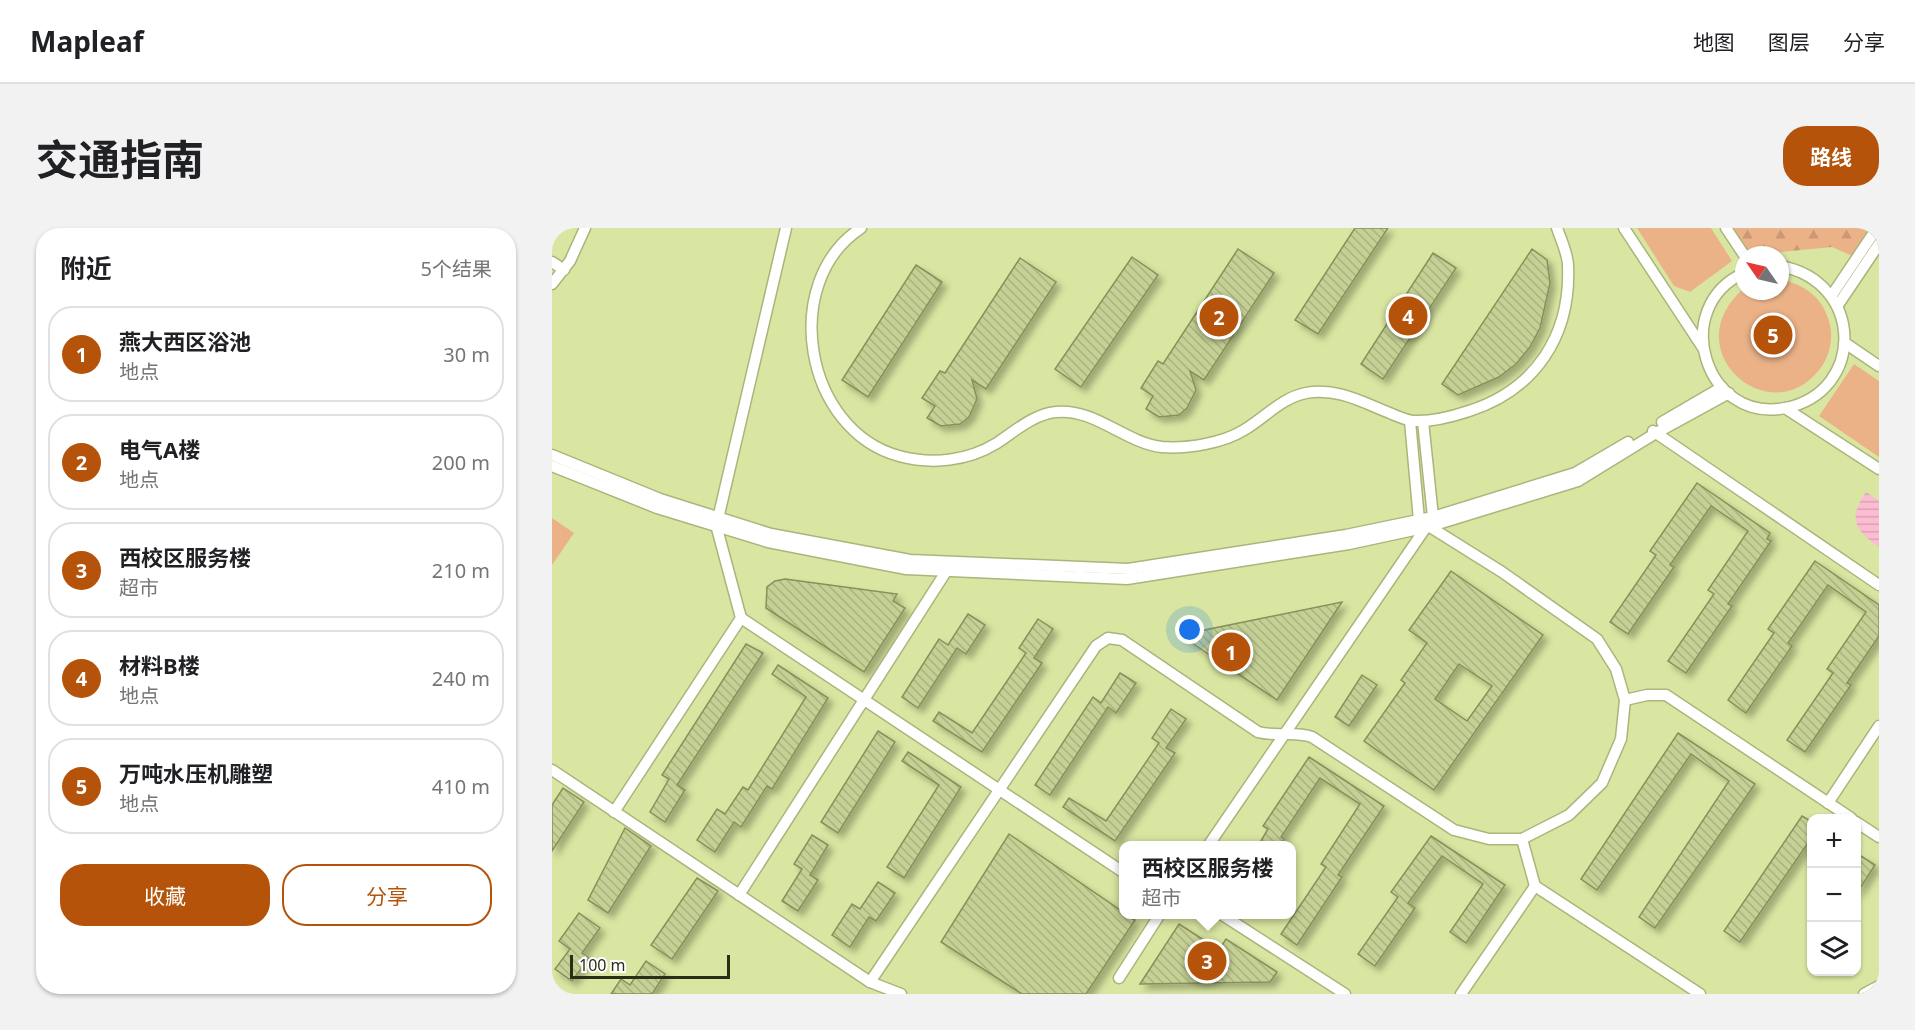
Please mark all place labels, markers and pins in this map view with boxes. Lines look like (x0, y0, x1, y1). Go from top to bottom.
pin: 2 (1200, 294, 1238, 340)
pin: 4 (1388, 294, 1428, 338)
pin: 5 (1754, 312, 1792, 358)
pin: 1 (1212, 630, 1250, 674)
pin: 3 (1188, 938, 1226, 984)

